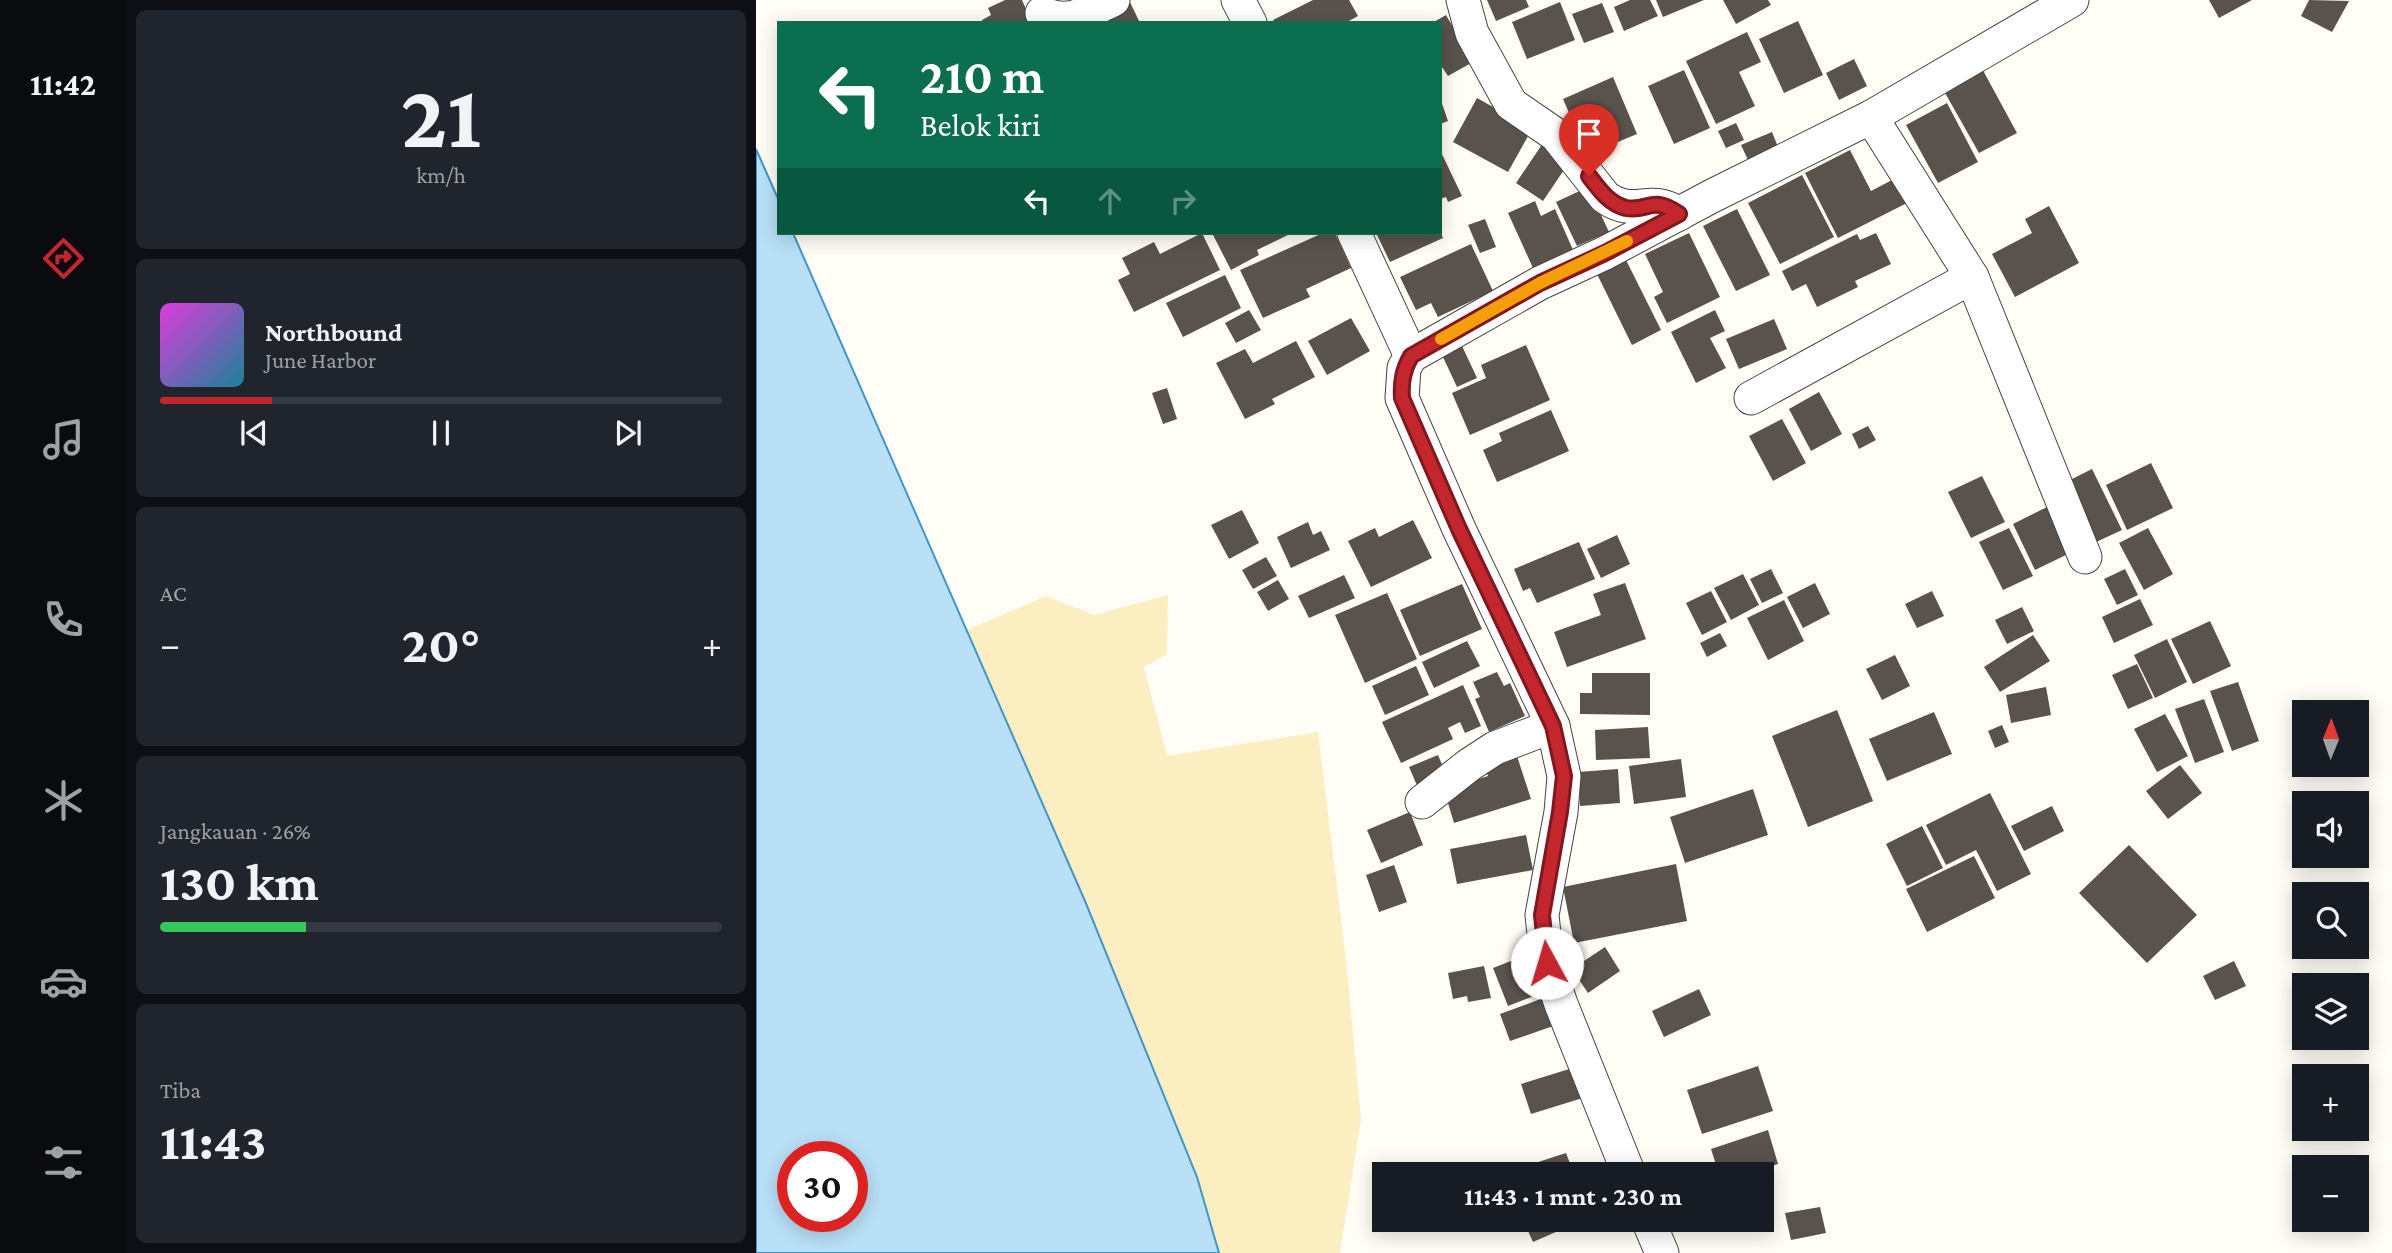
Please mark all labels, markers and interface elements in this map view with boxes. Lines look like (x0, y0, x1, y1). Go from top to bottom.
icon: left (805, 49, 896, 140)
text: 210 m (920, 49, 1044, 104)
text: 21 (401, 65, 481, 167)
text: 11:42 (30, 66, 96, 102)
pin (1559, 104, 1619, 176)
text: Belok kiri (920, 107, 1041, 143)
icon: arrive (1570, 115, 1608, 153)
text: km/h (416, 162, 466, 188)
icon: left (1018, 182, 1056, 220)
icon: ahead (1091, 182, 1129, 220)
icon: right (1164, 182, 1202, 220)
icon: directions (39, 234, 88, 283)
text: Northbound (265, 318, 402, 347)
text: June Harbor (265, 347, 376, 373)
icon: previous (235, 414, 273, 452)
icon: pause (422, 414, 460, 452)
icon: next (609, 414, 647, 452)
icon: music (39, 415, 88, 464)
text: AC (160, 580, 187, 606)
icon: phone (39, 595, 88, 644)
text: 20° (402, 615, 480, 673)
text: − (160, 623, 180, 665)
text: + (702, 623, 722, 665)
north arrow (2292, 700, 2370, 777)
map controls (2292, 700, 2369, 1232)
icon: climate (39, 776, 88, 825)
button: sound (2292, 791, 2369, 868)
text: Jangkauan · 26% (160, 818, 311, 844)
text: 130 km (160, 853, 319, 911)
button: search (2292, 882, 2369, 959)
position arrow (1510, 926, 1584, 1000)
icon: car (39, 957, 88, 1006)
button: layers (2292, 973, 2369, 1050)
button: + (2292, 1064, 2369, 1141)
text: Tiba (160, 1077, 201, 1103)
text: 11:43 (160, 1112, 266, 1170)
icon: filters (39, 1138, 88, 1187)
speed limit sign: 30 (777, 1141, 868, 1232)
button: − (2292, 1155, 2369, 1232)
text: 11:43 · 1 mnt · 230 m (1464, 1182, 1682, 1211)

